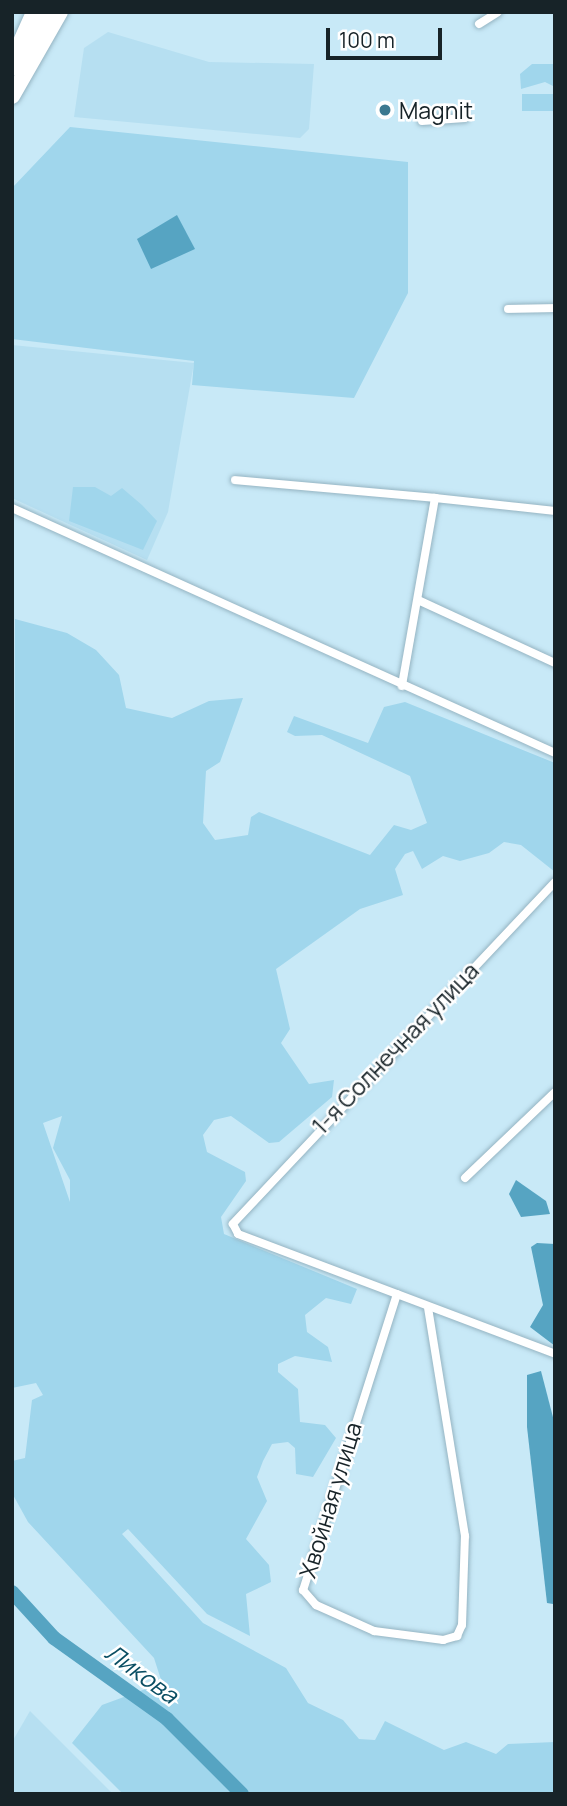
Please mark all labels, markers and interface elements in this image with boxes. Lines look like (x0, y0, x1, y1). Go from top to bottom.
scale bar (329, 14, 444, 58)
text: 100 m (339, 26, 395, 54)
place label: Magnit (399, 96, 473, 124)
marker: Magnit (377, 102, 393, 118)
street label: 1-я Солнечная улица (306, 957, 484, 1139)
street label: Хвойная улица (293, 1419, 367, 1581)
water label: Ликова (100, 1637, 184, 1709)

